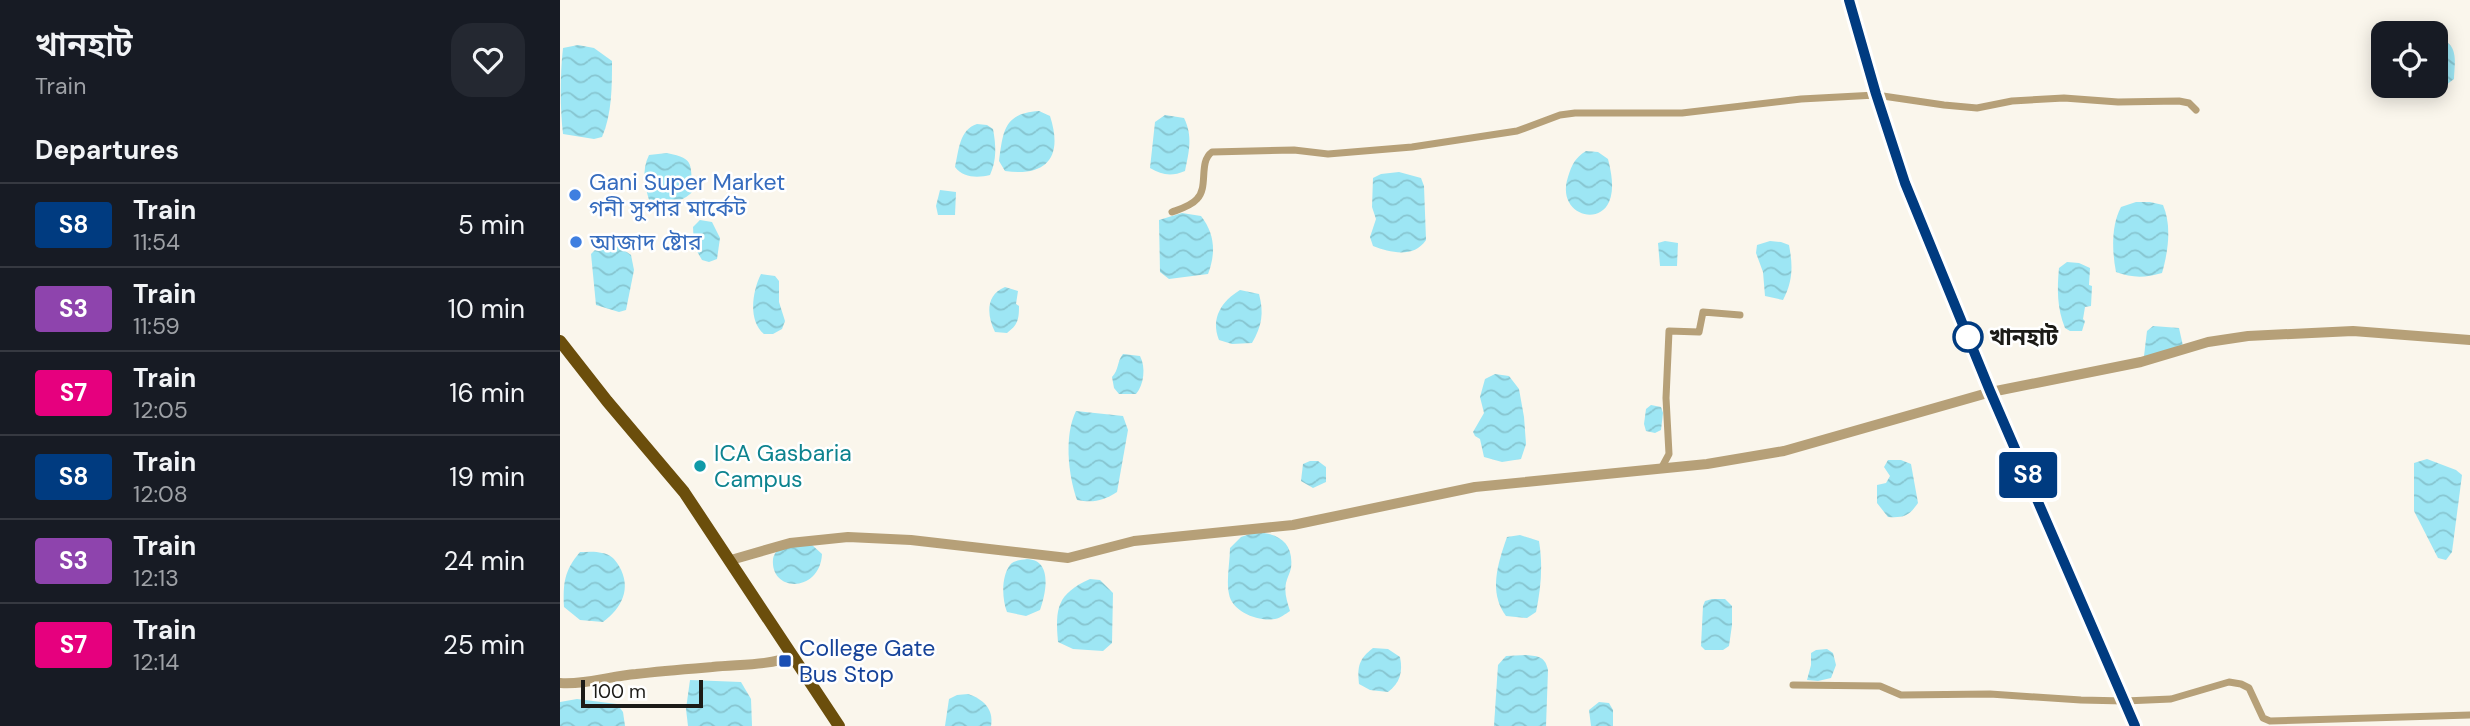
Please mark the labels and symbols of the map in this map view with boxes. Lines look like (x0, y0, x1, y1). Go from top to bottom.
place label: Gani Super Market গনী সুপার মার্কেট (589, 167, 785, 223)
marker: Gani Super Market গনী সুপার মার্কেট (567, 187, 583, 203)
place label: আজাদ ষ্টোর (589, 227, 702, 257)
marker: আজাদ ষ্টোর (568, 234, 584, 250)
marker: খানহাট (1953, 322, 1983, 352)
place label: খানহাট (1989, 322, 2059, 352)
place label: ICA Gasbaria Campus (714, 438, 852, 494)
line badge: S8 (1996, 452, 2060, 498)
marker: ICA Gasbaria Campus (692, 458, 708, 474)
place label: College Gate Bus Stop (799, 633, 935, 689)
marker: College Gate Bus Stop (777, 653, 793, 669)
scale bar (581, 677, 704, 709)

